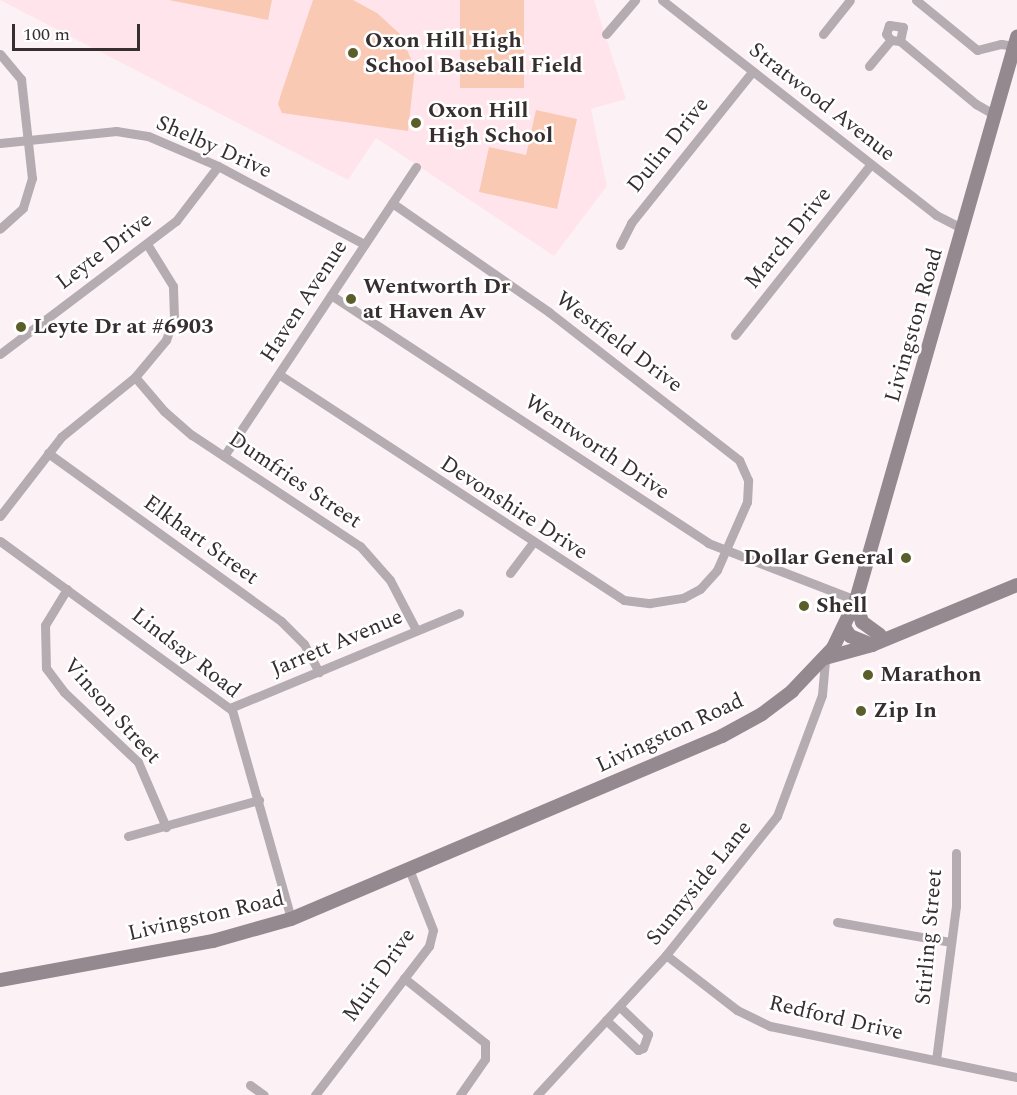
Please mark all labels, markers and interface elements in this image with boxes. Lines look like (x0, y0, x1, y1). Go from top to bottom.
scale bar (15, 12, 142, 50)
text: 100 m (23, 21, 70, 48)
place label: Oxon Hill High School Baseball Field (365, 27, 583, 78)
street label: Stratwood Avenue (744, 37, 900, 167)
marker: Oxon Hill High School Baseball Field (346, 46, 360, 60)
street label: Dulin Drive (622, 92, 714, 198)
place label: Oxon Hill High School (428, 97, 553, 148)
street label: Shelby Drive (152, 110, 276, 184)
marker: Oxon Hill High School (409, 116, 423, 130)
street label: March Drive (739, 182, 837, 294)
street label: Leyte Drive (51, 206, 157, 296)
street label: Haven Avenue (255, 235, 353, 367)
street label: Livingston Road (879, 245, 949, 405)
place label: Wentworth Dr at Haven Av (363, 273, 510, 324)
street label: Westfield Drive (550, 286, 688, 398)
marker: Wentworth Dr at Haven Av (344, 292, 358, 306)
place label: Leyte Dr at #6903 (33, 314, 213, 340)
marker: Leyte Dr at #6903 (14, 320, 28, 334)
street label: Wentworth Drive (519, 389, 675, 505)
street label: Dumfries Street (223, 426, 367, 534)
street label: Devonshire Drive (435, 450, 593, 566)
street label: Elkhart Street (138, 489, 264, 591)
place label: Dollar General (743, 545, 894, 571)
marker: Dollar General (899, 551, 913, 565)
place label: Shell (816, 593, 867, 619)
marker: Shell (797, 599, 811, 613)
street label: Lindsay Road (126, 602, 246, 704)
street label: Jarrett Avenue (267, 603, 407, 683)
street label: Vinson Street (58, 653, 166, 769)
place label: Marathon (880, 662, 982, 688)
marker: Marathon (861, 668, 875, 682)
street label: Livingston Road (592, 687, 748, 779)
place label: Zip In (873, 698, 937, 724)
marker: Zip In (854, 704, 868, 718)
street label: Sunnyside Lane (641, 815, 757, 951)
street label: Stirling Street (910, 868, 948, 1006)
street label: Livingston Road (125, 885, 287, 947)
street label: Muir Drive (337, 923, 421, 1027)
street label: Redford Drive (766, 990, 906, 1046)

